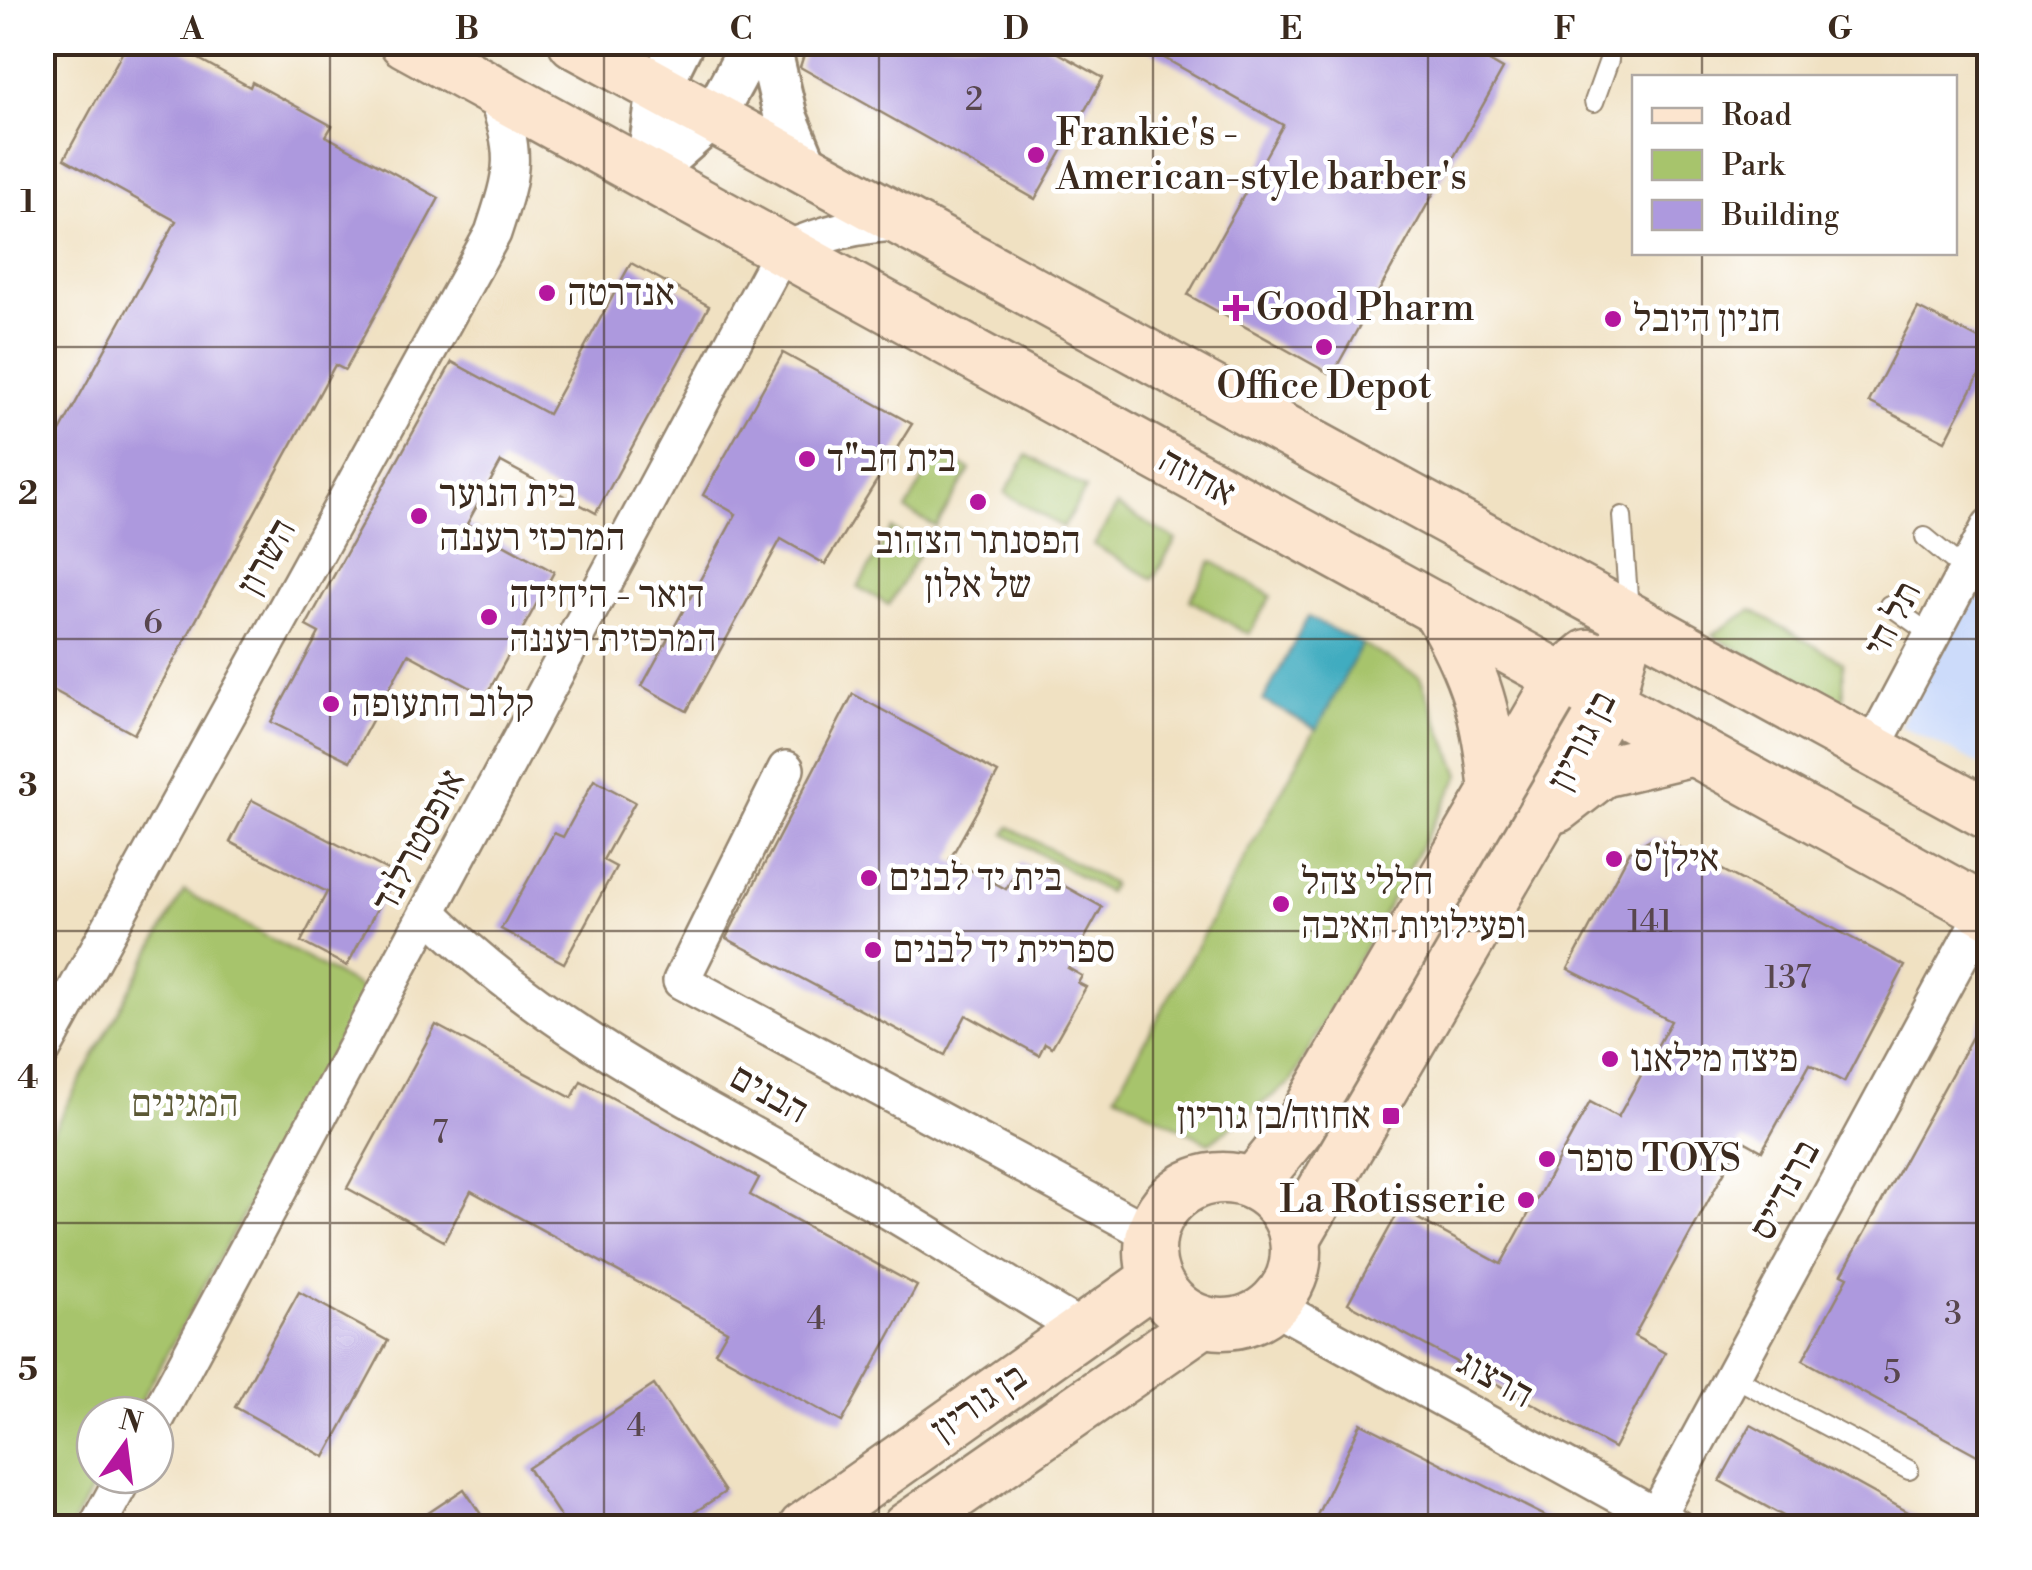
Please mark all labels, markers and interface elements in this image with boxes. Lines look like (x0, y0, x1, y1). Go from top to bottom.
text: A (180, 9, 205, 49)
text: B (455, 9, 479, 49)
text: C (730, 9, 752, 49)
text: D (1003, 9, 1029, 49)
text: E (1280, 9, 1302, 49)
text: F (1554, 9, 1576, 49)
text: G (1827, 9, 1853, 49)
legend (1632, 75, 1957, 255)
house number: 2 (965, 80, 983, 120)
text: Road (1722, 97, 1792, 135)
place label: Frankie's - American-style barber's (1055, 110, 1467, 201)
marker: Frankie's - American-style barber's (1025, 144, 1047, 166)
text: Park (1722, 147, 1786, 185)
text: 1 (20, 182, 36, 222)
text: Building (1721, 197, 1840, 235)
place label: אנדרטה (567, 270, 675, 317)
marker: אנדרטה (536, 282, 558, 304)
place label: Good Pharm (1256, 285, 1474, 332)
place label: חניון היובל (1633, 296, 1781, 343)
marker: Good Pharm (1225, 297, 1247, 319)
marker: חניון היובל (1602, 308, 1624, 330)
marker: Office Depot (1313, 336, 1335, 358)
place label: Office Depot (1216, 363, 1432, 410)
place label: בית חב"ד (827, 436, 956, 483)
street label: אחוזה (1150, 437, 1244, 517)
marker: בית חב"ד (796, 448, 818, 470)
place label: בית הנוער המרכזי רעננה (439, 471, 625, 562)
text: 2 (18, 474, 38, 514)
marker: הפסנתר הצהוב של אלון (967, 491, 989, 513)
marker: בית הנוער המרכזי רעננה (408, 505, 430, 527)
street label: השרון (227, 510, 307, 604)
place label: הפסנתר הצהוב של אלון (875, 518, 1081, 609)
place label: דואר - היחידה המרכזית רעננה (509, 572, 717, 663)
street label: תל חי (1854, 573, 1932, 665)
house number: 6 (143, 603, 163, 643)
marker: דואר - היחידה המרכזית רעננה (478, 606, 500, 628)
place label: קלוב התעופה (351, 681, 534, 728)
street label: בן גוריון (1537, 683, 1627, 799)
marker: קלוב התעופה (320, 693, 342, 715)
street label: אופסטרלנד (362, 761, 476, 921)
text: 3 (18, 766, 38, 806)
place label: אילן'ס (1634, 836, 1719, 883)
marker: אילן'ס (1603, 848, 1625, 870)
place label: בית יד לבנים (889, 855, 1062, 902)
place label: חללי צהל ופעילויות האיבה (1301, 859, 1526, 950)
marker: בית יד לבנים (858, 867, 880, 889)
marker: חללי צהל ופעילויות האיבה (1270, 893, 1292, 915)
house number: 141 (1627, 902, 1673, 942)
place label: ספריית יד לבנים (893, 927, 1115, 974)
marker: ספריית יד לבנים (862, 939, 884, 961)
house number: 137 (1765, 958, 1811, 998)
place label: פיצה מילאנו (1630, 1036, 1798, 1083)
marker: פיצה מילאנו (1599, 1048, 1621, 1070)
street label: הבנים (722, 1054, 816, 1134)
text: 4 (17, 1058, 39, 1098)
park label: המגינים (131, 1081, 239, 1128)
place label: אחוזה/בן גוריון (1177, 1093, 1371, 1140)
marker: אחוזה/בן גוריון (1380, 1105, 1402, 1127)
house number: 7 (432, 1113, 448, 1153)
street label: ברנדייס (1739, 1132, 1831, 1248)
place label: סופר TOYS (1567, 1136, 1741, 1183)
marker: סופר TOYS (1536, 1148, 1558, 1170)
place label: La Rotisserie (1279, 1177, 1506, 1224)
marker: La Rotisserie (1515, 1189, 1537, 1211)
house number: 3 (1944, 1294, 1962, 1334)
house number: 4 (806, 1299, 826, 1339)
street label: הרצוג (1449, 1339, 1541, 1419)
text: 5 (18, 1350, 38, 1390)
street label: בן גוריון (922, 1353, 1036, 1453)
house number: 5 (1883, 1353, 1901, 1393)
north arrow (75, 1395, 175, 1495)
text: N (116, 1403, 146, 1442)
house number: 4 (626, 1406, 646, 1446)

